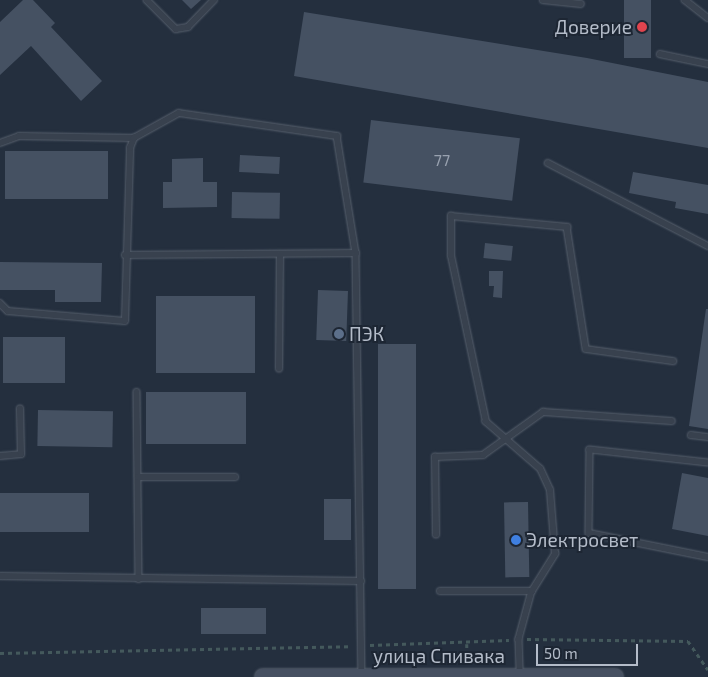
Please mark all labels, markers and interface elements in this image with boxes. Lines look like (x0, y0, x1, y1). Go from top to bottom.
place label: Доверие (555, 16, 632, 38)
marker: Доверие (636, 21, 648, 33)
house number: 77 (434, 150, 450, 170)
place label: ПЭК (349, 323, 384, 345)
marker: ПЭК (333, 328, 345, 340)
place label: Электросвет (526, 529, 638, 551)
marker: Электросвет (510, 534, 522, 546)
scale bar (538, 634, 640, 666)
text: 50 m (544, 644, 578, 662)
street label: улица Спивака (373, 645, 505, 667)

